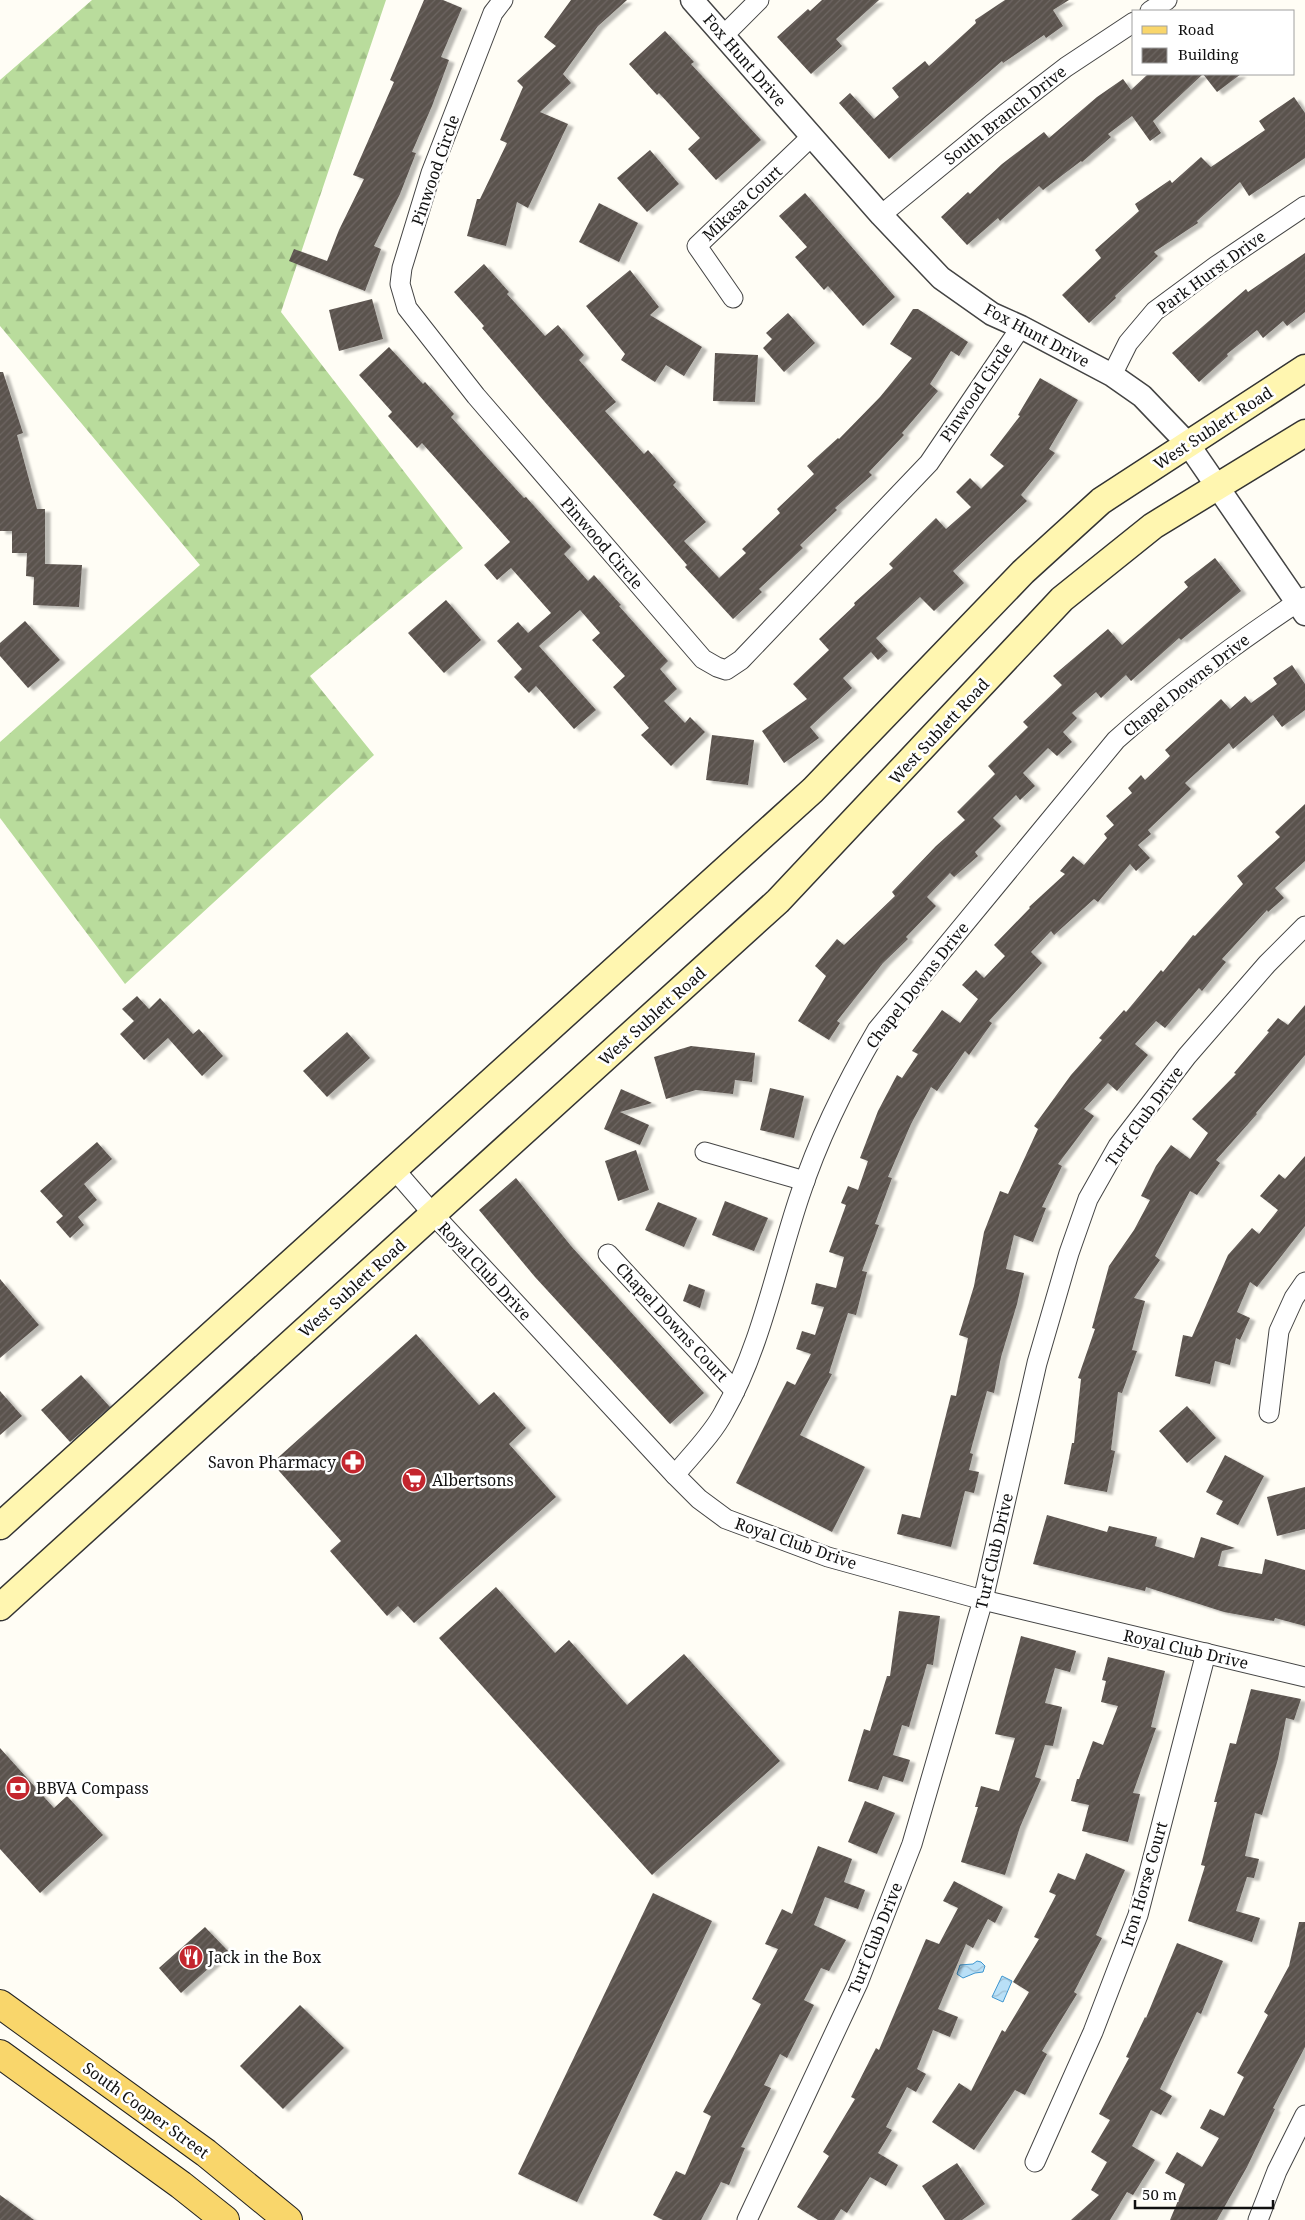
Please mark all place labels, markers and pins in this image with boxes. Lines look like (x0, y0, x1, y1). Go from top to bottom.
pharmacy icon: Savon Pharmacy (340, 1449, 366, 1475)
place label: Savon Pharmacy (208, 1451, 337, 1473)
supermarket icon: Albertsons (401, 1467, 427, 1493)
place label: Albertsons (432, 1469, 514, 1491)
bank icon: BBVA Compass (5, 1775, 31, 1801)
place label: BBVA Compass (36, 1777, 149, 1799)
restaurant icon: Jack in the Box (178, 1944, 204, 1970)
place label: Jack in the Box (207, 1946, 322, 1968)

